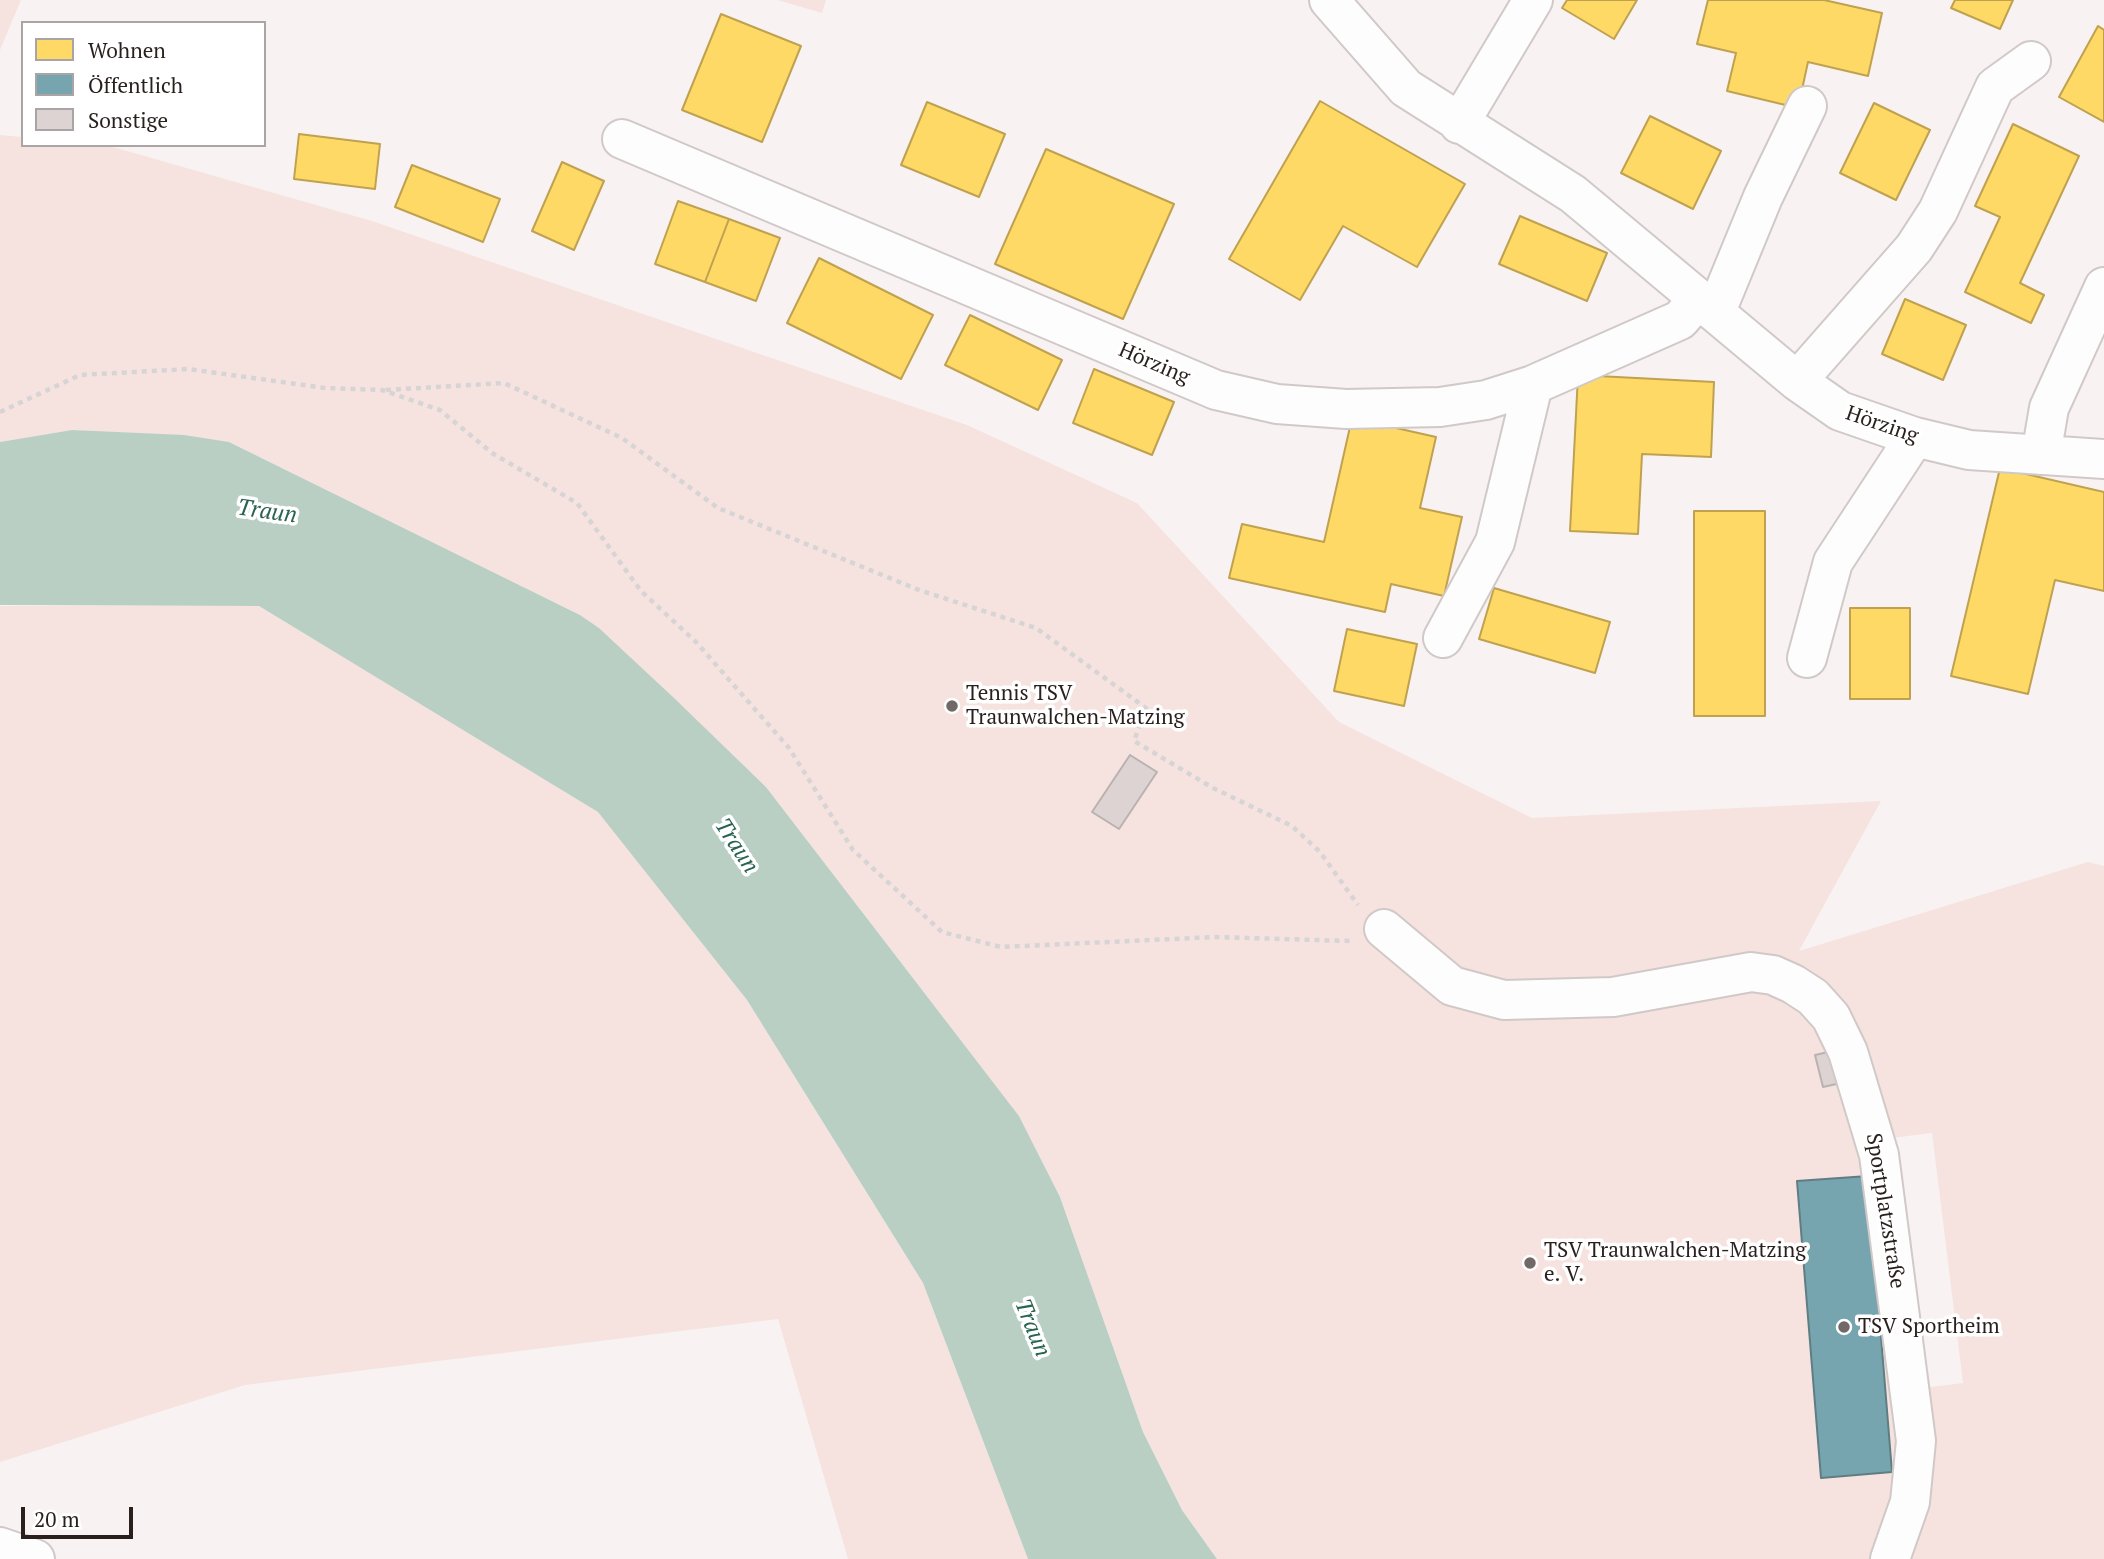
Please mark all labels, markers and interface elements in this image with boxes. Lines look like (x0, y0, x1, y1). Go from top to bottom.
legend (21, 21, 266, 147)
text: Wohnen (88, 36, 166, 64)
text: Öffentlich (88, 71, 183, 99)
text: Sonstige (88, 106, 168, 134)
street label: Hörzing (1115, 338, 1193, 390)
street label: Hörzing (1842, 401, 1922, 449)
water label: Traun (235, 494, 299, 530)
place label: Tennis TSV Traunwalchen-Matzing (966, 681, 1185, 731)
marker: Tennis TSV Traunwalchen-Matzing (944, 698, 960, 714)
water label: Traun (708, 813, 764, 879)
street label: Sportplatzstraße (1860, 1132, 1910, 1290)
place label: TSV Traunwalchen-Matzing e. V. (1544, 1238, 1806, 1288)
marker: TSV Traunwalchen-Matzing e. V. (1522, 1255, 1538, 1271)
water label: Traun (1008, 1295, 1056, 1361)
place label: TSV Sportheim (1858, 1314, 2000, 1340)
marker: TSV Sportheim (1836, 1319, 1852, 1335)
scale bar (24, 1492, 136, 1536)
text: 20 m (34, 1505, 80, 1533)

